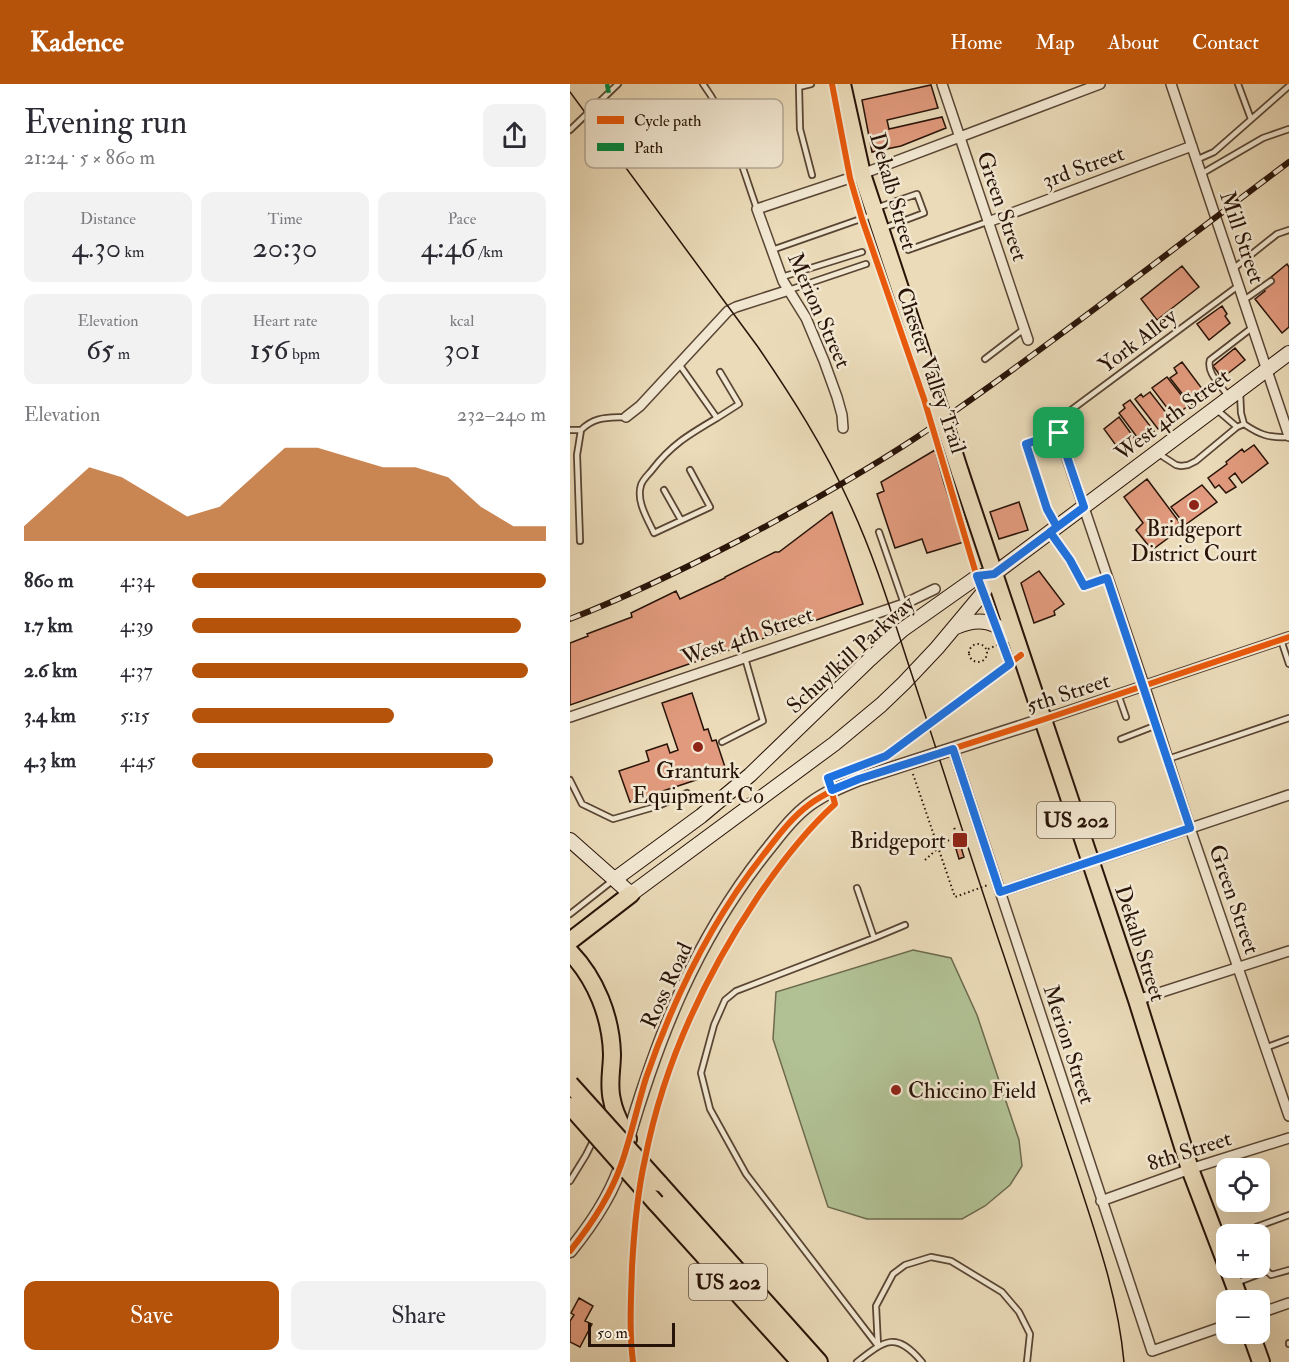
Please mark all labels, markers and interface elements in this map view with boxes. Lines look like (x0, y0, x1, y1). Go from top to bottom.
text: Kadence (30, 25, 124, 60)
text: Home (950, 29, 1002, 56)
text: Map (1035, 29, 1075, 56)
text: About (1108, 29, 1159, 56)
text: Contact (1192, 29, 1259, 56)
legend (585, 99, 783, 168)
text: Evening run (24, 102, 187, 143)
button: share (483, 104, 546, 167)
text: Cycle path (634, 111, 702, 132)
street label: Dekalb Street (863, 130, 923, 253)
text: Path (634, 138, 664, 158)
street label: 3rd Street (1039, 139, 1128, 195)
text: 21:24 · 5 × 860 m (24, 145, 155, 170)
street label: Green Street (970, 148, 1034, 265)
street label: Mill Street (1213, 187, 1271, 287)
text: Distance (80, 209, 136, 229)
text: Time (268, 209, 302, 229)
text: Pace (448, 209, 476, 229)
text: 4.30 (72, 229, 121, 266)
text: 20:30 (253, 229, 317, 266)
text: 4:46 (421, 229, 476, 266)
text: km (121, 242, 144, 262)
text: /km (476, 242, 503, 262)
street label: Merion Street (781, 248, 857, 373)
street label: Chester Valley Trail (890, 284, 973, 457)
street label: York Alley (1093, 302, 1183, 379)
text: Elevation (78, 311, 138, 331)
text: Heart rate (252, 311, 318, 331)
text: kcal (450, 311, 474, 331)
text: 65 (86, 331, 114, 368)
text: 156 (250, 331, 289, 368)
text: 301 (443, 331, 481, 368)
text: m (114, 344, 130, 364)
text: bpm (289, 344, 320, 364)
street label: West 4th Street (1109, 362, 1236, 468)
text: Elevation (24, 402, 100, 427)
text: 232–240 m (457, 402, 546, 427)
pin (1033, 407, 1084, 458)
icon: arrive (1042, 416, 1075, 449)
marker: Bridgeport District Court (1187, 498, 1201, 512)
place label: Bridgeport District Court (1131, 515, 1257, 568)
text: 860 m (24, 568, 73, 593)
text: 4:34 (120, 568, 154, 593)
street label: Schuylkill Parkway (781, 590, 921, 720)
street label: West 4th Street (677, 600, 817, 672)
text: 1.7 km (24, 613, 73, 638)
text: 4:39 (120, 613, 154, 638)
text: 2.6 km (24, 658, 77, 683)
text: 4:37 (120, 658, 153, 683)
street label: 5th Street (1023, 666, 1114, 720)
text: 3.4 km (24, 703, 76, 728)
text: 5:15 (120, 703, 150, 728)
marker: Granturk Equipment Co (691, 740, 705, 754)
text: 4.3 km (24, 748, 76, 773)
text: 4:45 (120, 748, 155, 773)
place label: Granturk Equipment Co (632, 757, 764, 811)
road number: US 202 (1037, 802, 1115, 838)
place label: Bridgeport (850, 827, 946, 856)
marker: Bridgeport (951, 831, 969, 849)
street label: Green Street (1202, 841, 1266, 958)
street label: Dekalb Street (1108, 882, 1172, 1005)
street label: Ross Road (635, 938, 699, 1033)
street label: Merion Street (1037, 981, 1101, 1107)
place label: Chiccino Field (908, 1077, 1037, 1105)
marker: Chiccino Field (889, 1083, 903, 1097)
street label: 8th Street (1144, 1124, 1235, 1178)
map controls (1216, 1158, 1270, 1344)
button: locate (1216, 1158, 1270, 1212)
button: + (1216, 1224, 1270, 1278)
road number: US 202 (689, 1264, 767, 1300)
button: Save (24, 1281, 279, 1350)
button: Share (291, 1281, 546, 1350)
button: − (1216, 1290, 1270, 1344)
scale bar (588, 1320, 675, 1348)
text: 50 m (597, 1323, 628, 1343)

